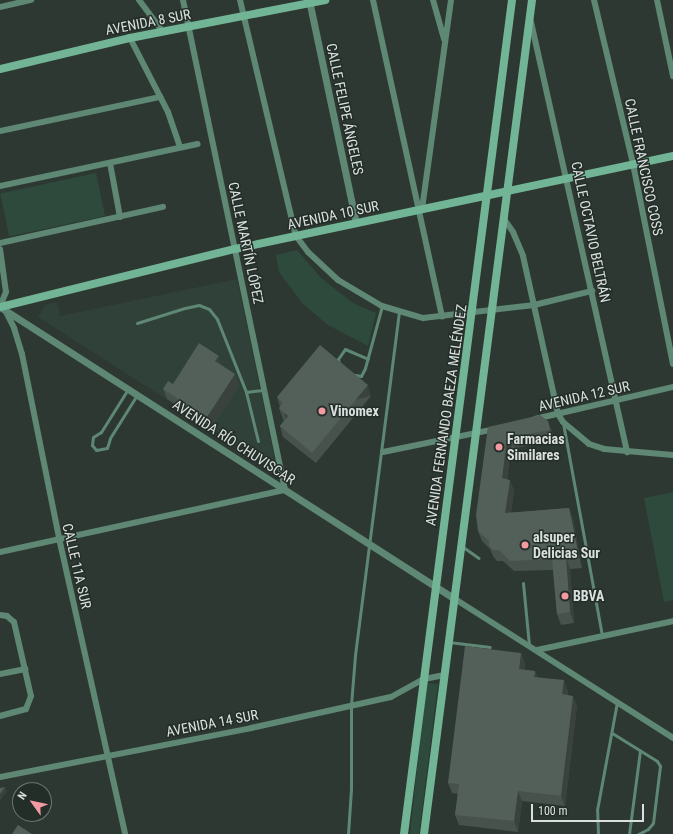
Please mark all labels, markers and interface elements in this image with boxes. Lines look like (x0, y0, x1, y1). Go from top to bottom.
street label: AVENIDA 8 SUR (104, 6, 192, 38)
street label: CALLE FELIPE ÁNGELES (323, 42, 367, 176)
street label: CALLE FRANCISCO COSS (621, 97, 667, 237)
street label: CALLE OCTAVIO BELTRÁN (568, 160, 614, 304)
street label: CALLE MARTÍN LÓPEZ (225, 180, 267, 306)
street label: AVENIDA 10 SUR (286, 197, 380, 233)
street label: AVENIDA FERNANDO BAEZA MELÉNDEZ (422, 303, 470, 527)
street label: AVENIDA 12 SUR (537, 377, 631, 415)
street label: AVENIDA RÍO CHUVISCAR (170, 396, 298, 488)
place label: Vinomex (330, 403, 379, 419)
marker: Vinomex (317, 406, 327, 416)
place label: Farmacias Similares (507, 431, 565, 464)
marker: Farmacias Similares (494, 442, 504, 452)
street label: CALLE 11A SUR (59, 522, 95, 610)
place label: alsuper Delicias Sur (533, 529, 600, 562)
marker: alsuper Delicias Sur (520, 540, 530, 550)
place label: BBVA (573, 588, 604, 604)
marker: BBVA (560, 591, 570, 601)
street label: AVENIDA 14 SUR (165, 706, 259, 740)
north arrow (12, 782, 52, 822)
text: N (15, 789, 30, 802)
scale bar (533, 796, 646, 822)
text: 100 m (538, 804, 568, 818)

